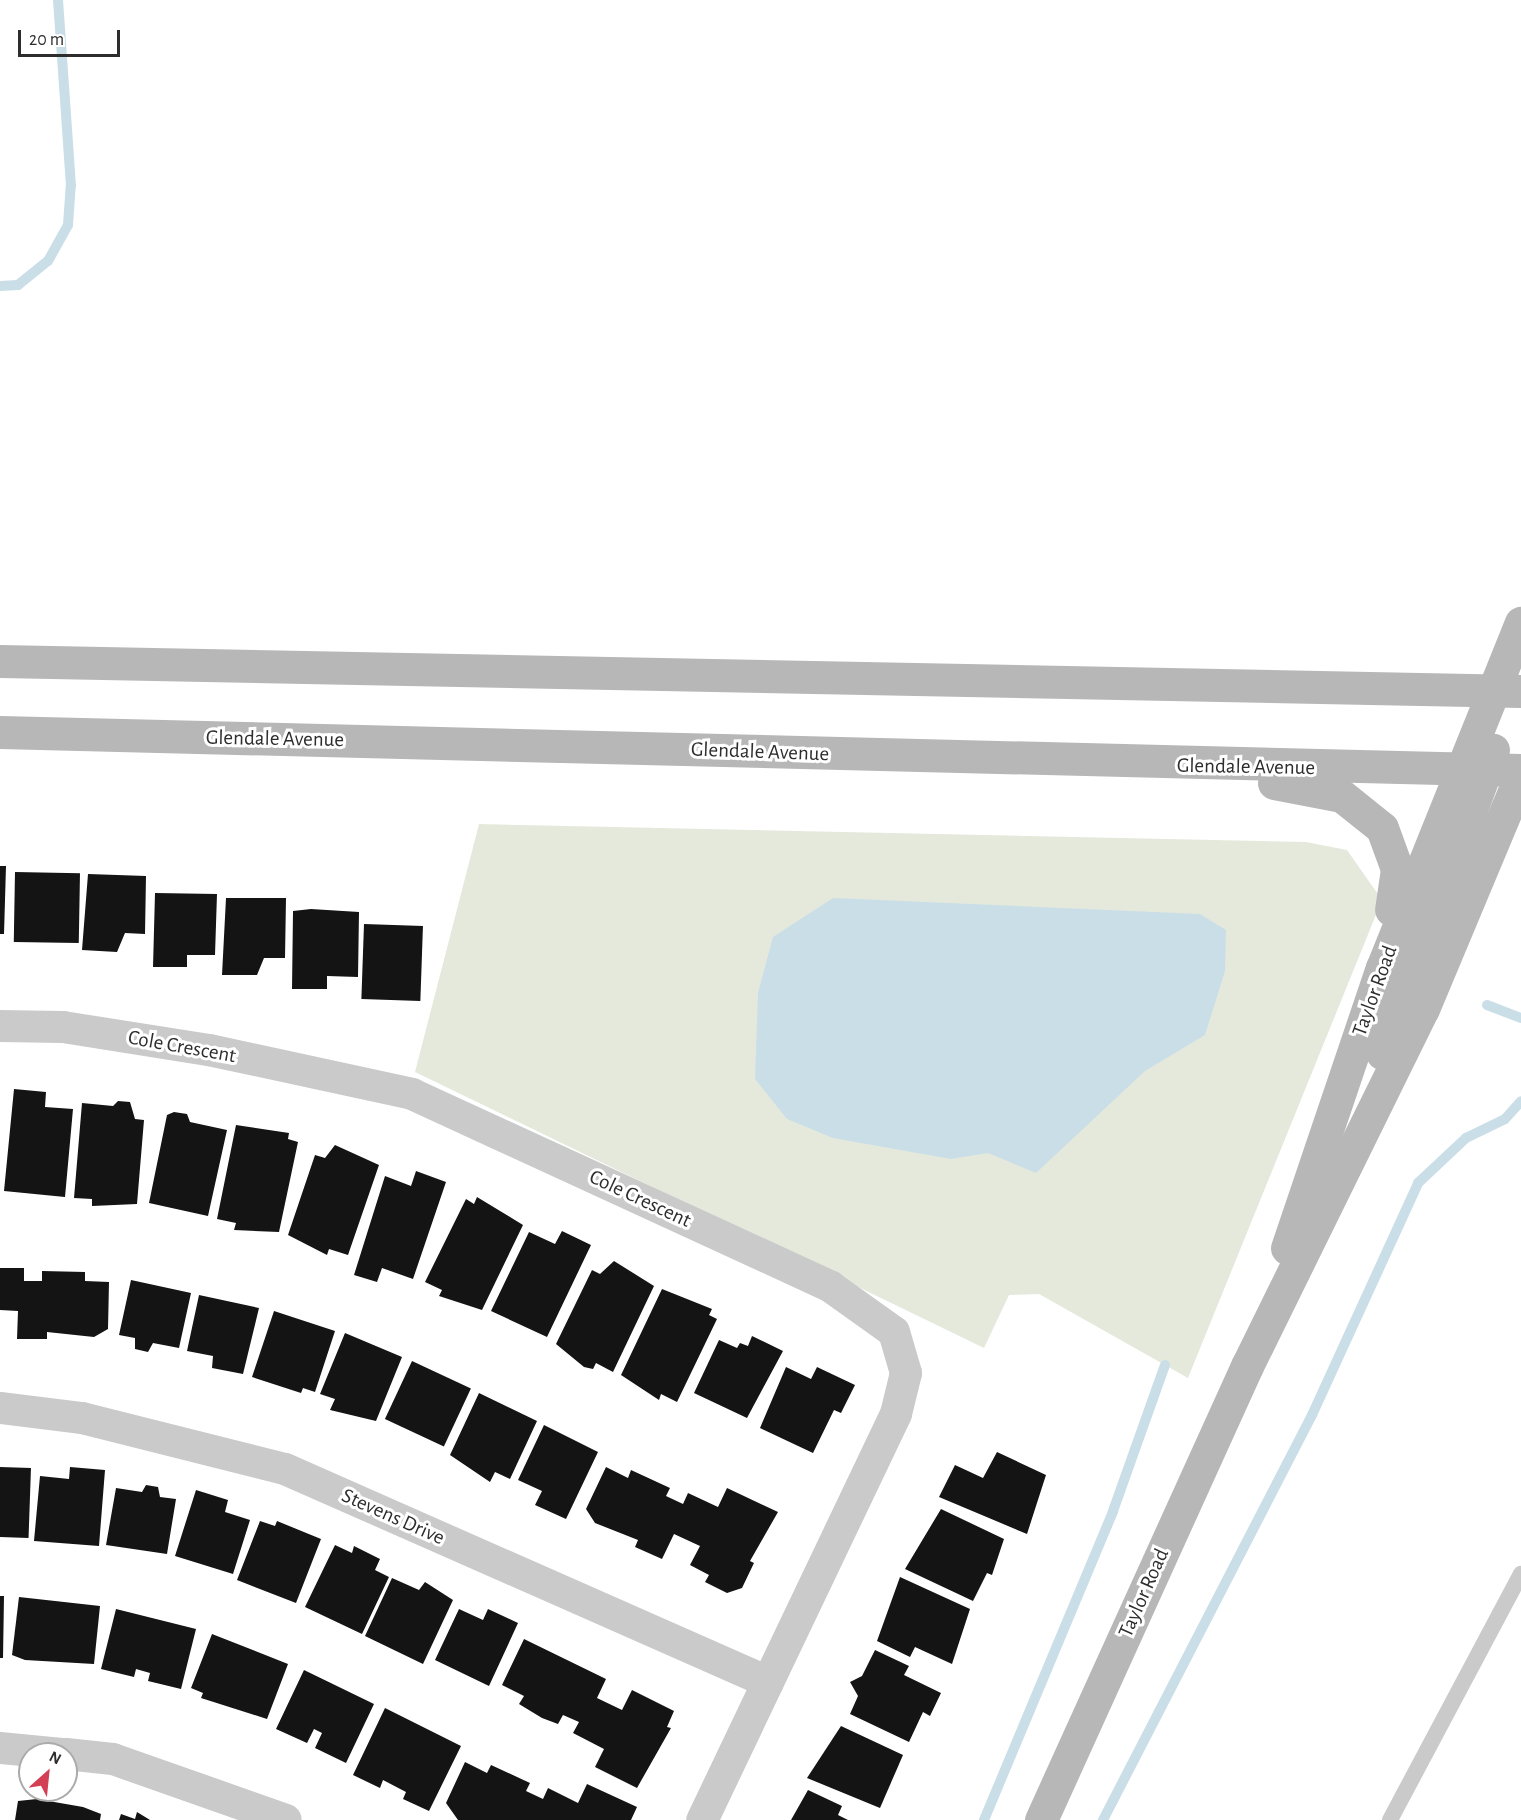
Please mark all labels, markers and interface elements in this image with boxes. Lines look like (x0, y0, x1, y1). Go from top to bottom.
scale bar (21, 18, 123, 56)
text: 20 m (29, 31, 64, 49)
street label: Glendale Avenue (206, 725, 344, 753)
street label: Glendale Avenue (690, 737, 830, 767)
street label: Glendale Avenue (1177, 753, 1315, 781)
street label: Taylor Road (1347, 942, 1403, 1040)
street label: Cole Crescent (126, 1025, 238, 1069)
street label: Cole Crescent (585, 1165, 695, 1233)
street label: Stevens Drive (338, 1483, 448, 1551)
street label: Taylor Road (1113, 1545, 1175, 1641)
north arrow (18, 1742, 78, 1802)
text: N (47, 1748, 64, 1767)

